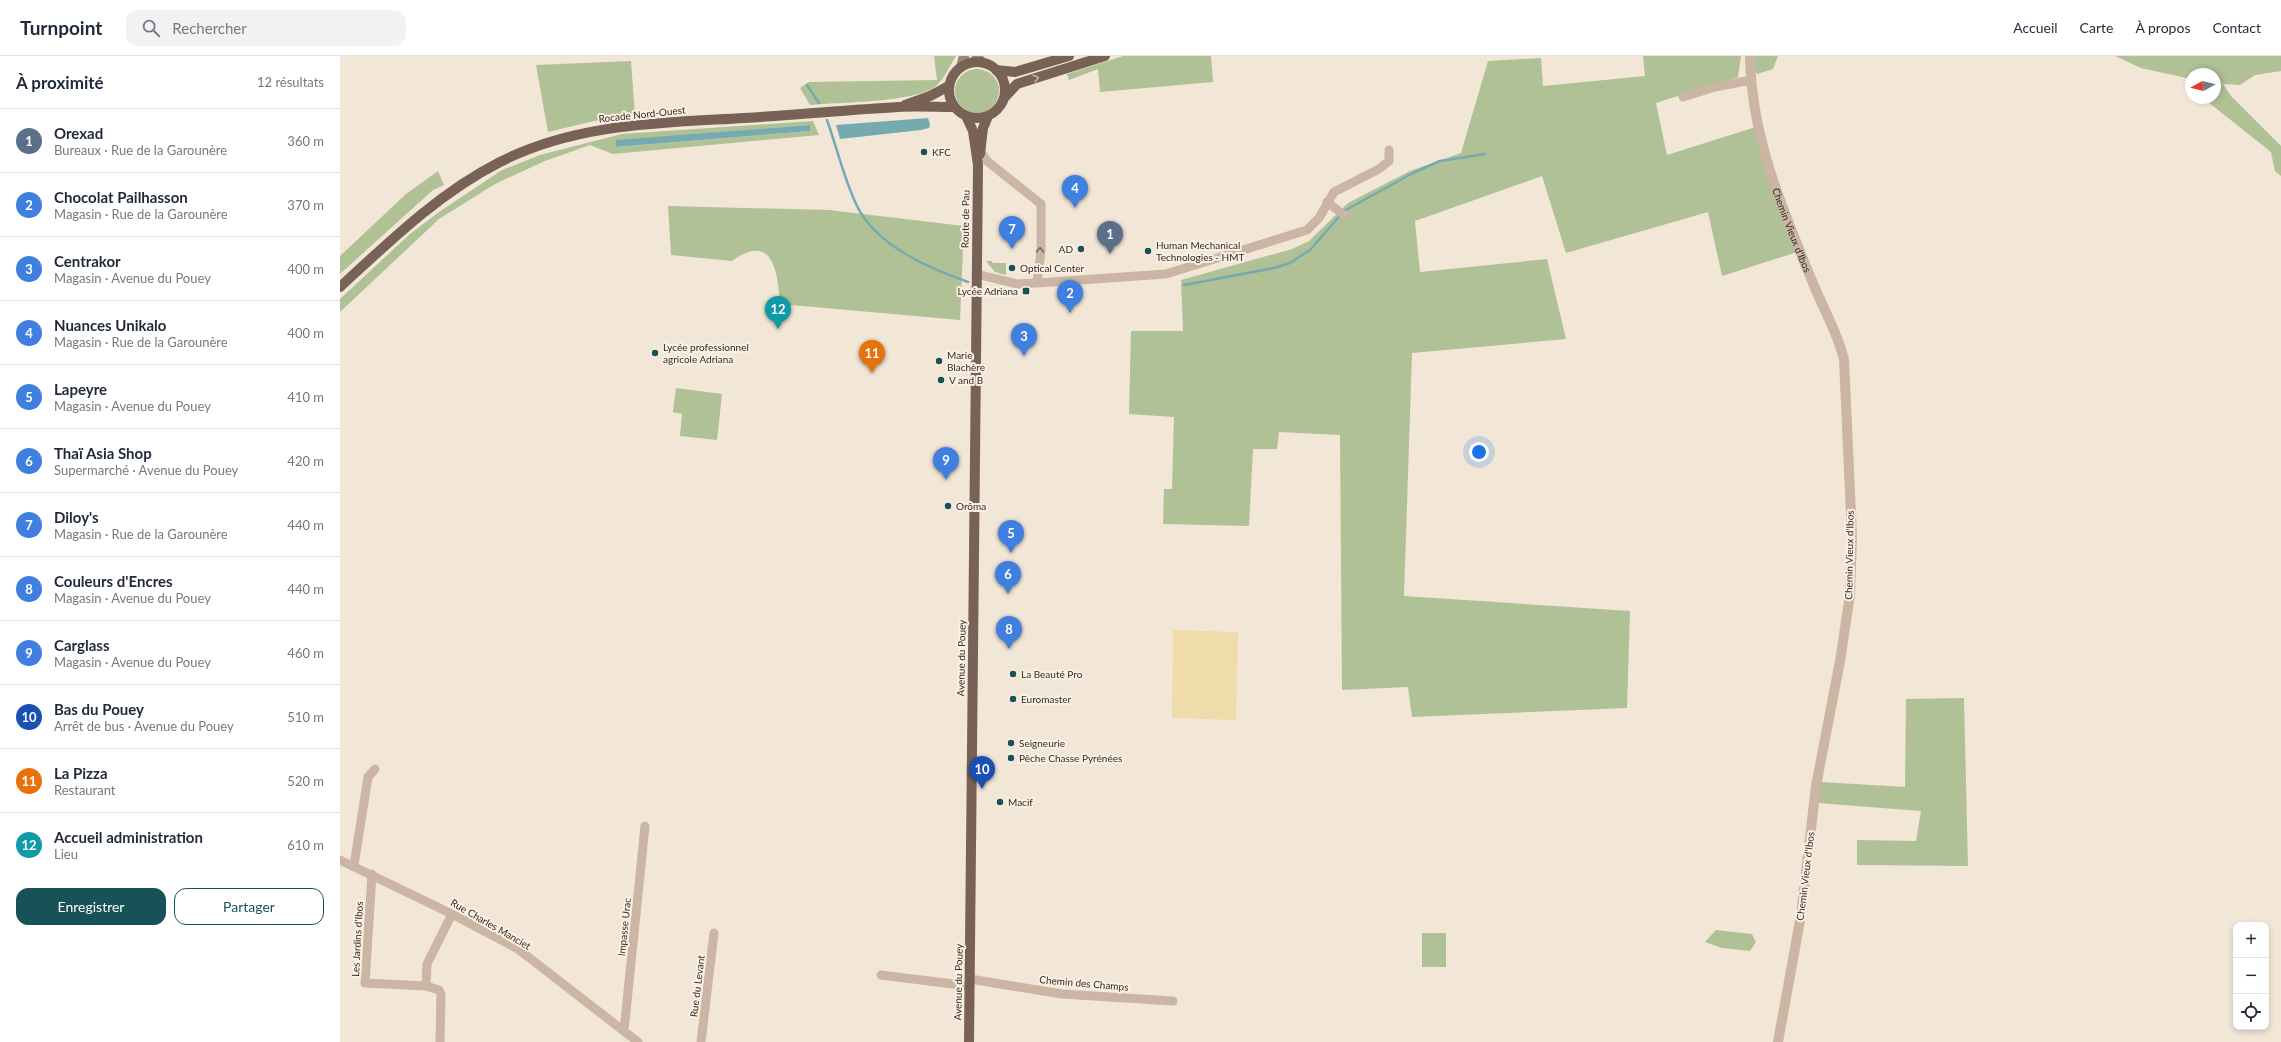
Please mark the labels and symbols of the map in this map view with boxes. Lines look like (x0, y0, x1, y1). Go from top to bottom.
north arrow (2185, 68, 2221, 104)
one-way arrow (1032, 74, 1039, 83)
street label: Rocade Nord-Ouest (598, 103, 686, 125)
place label: KFC (932, 146, 951, 158)
marker: KFC (919, 147, 929, 157)
pin: 4 (1062, 175, 1088, 208)
street label: Chemin Vieux d'Ibos (1770, 186, 1814, 274)
street label: Route de Pau (958, 190, 972, 248)
pin: 7 (999, 216, 1025, 249)
pin: 1 (1097, 221, 1123, 254)
place label: Human Mechanical Technologies - HMT (1156, 239, 1245, 263)
place label: AD (1059, 243, 1073, 255)
marker: AD (1076, 244, 1086, 254)
marker: Human Mechanical Technologies - HMT (1143, 246, 1153, 256)
one-way arrow (1036, 247, 1045, 253)
place label: Optical Center (1020, 262, 1084, 274)
marker: Optical Center (1007, 263, 1017, 273)
pin: 2 (1057, 280, 1083, 313)
place label: Lycée Adriana (957, 285, 1018, 297)
marker: Lycée Adriana (1021, 286, 1031, 296)
pin: 12 (765, 296, 791, 329)
pin: 3 (1011, 323, 1037, 356)
pin: 11 (859, 340, 885, 373)
place label: Lycée professionnel agricole Adriana (663, 341, 749, 365)
marker: Lycée professionnel agricole Adriana (650, 348, 660, 358)
place label: Marie Blachère (947, 349, 985, 373)
marker: Marie Blachère (934, 356, 944, 366)
place label: V and B (949, 374, 983, 386)
marker: V and B (936, 375, 946, 385)
your location (1469, 442, 1489, 462)
pin: 9 (933, 447, 959, 480)
place label: Orôma (956, 500, 986, 512)
marker: Orôma (943, 501, 953, 511)
street label: Chemin Vieux d'Ibos (1842, 510, 1856, 600)
pin: 5 (998, 520, 1024, 553)
pin: 6 (995, 561, 1021, 594)
pin: 8 (996, 616, 1022, 649)
street label: Avenue du Pouey (954, 619, 968, 696)
place label: La Beauté Pro (1021, 668, 1083, 680)
marker: La Beauté Pro (1008, 669, 1018, 679)
place label: Euromaster (1021, 693, 1072, 705)
marker: Euromaster (1008, 694, 1018, 704)
place label: Seigneurie (1019, 737, 1065, 749)
marker: Seigneurie (1006, 738, 1016, 748)
place label: Pêche Chasse Pyrénées (1019, 752, 1122, 764)
marker: Pêche Chasse Pyrénées (1006, 753, 1016, 763)
pin: 10 (969, 756, 995, 789)
place label: Macif (1008, 796, 1033, 808)
marker: Macif (995, 797, 1005, 807)
street label: Chemin Vieux d'Ibos (1794, 831, 1816, 921)
street label: Rue Charles Manciet (449, 896, 534, 952)
street label: Impasse Urac (615, 897, 633, 957)
street label: Les Jardins d'Ibos (349, 901, 365, 977)
street label: Avenue du Pouey (951, 943, 965, 1020)
street label: Rue du Levant (687, 954, 707, 1018)
street label: Chemin des Champs (1039, 973, 1129, 993)

